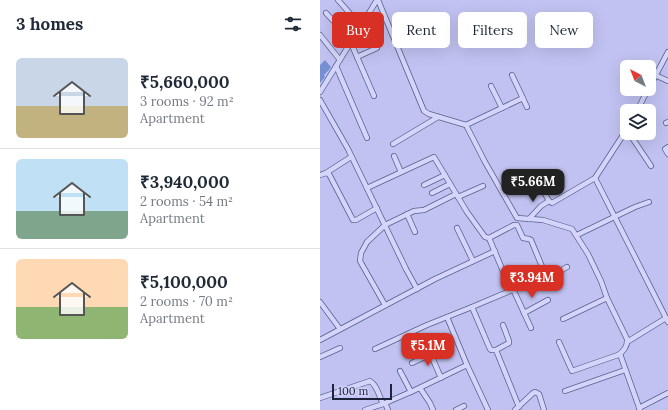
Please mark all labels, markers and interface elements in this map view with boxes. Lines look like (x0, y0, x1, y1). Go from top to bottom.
chip: Buy (332, 12, 384, 48)
chip: Rent (392, 12, 450, 48)
chip: Filters (458, 12, 527, 48)
chip: New (535, 12, 593, 48)
text: 3 homes (16, 13, 83, 35)
icon: filters (282, 13, 304, 35)
north arrow (620, 60, 656, 96)
map controls (620, 60, 656, 140)
text: ₹5,660,000 (140, 71, 230, 93)
icon: home (48, 74, 96, 122)
text: 3 rooms · 92 m² (140, 93, 234, 110)
button: layers (620, 104, 656, 140)
text: Apartment (140, 110, 205, 127)
pin: ₹5.66M (500, 169, 566, 203)
text: ₹3,940,000 (140, 171, 230, 193)
text: ₹5.66M (510, 173, 556, 190)
icon: home (48, 175, 96, 223)
text: 2 rooms · 54 m² (140, 193, 233, 210)
text: Apartment (140, 210, 205, 227)
pin: ₹3.94M (499, 265, 565, 299)
text: ₹3.94M (510, 269, 554, 286)
text: ₹5,100,000 (140, 271, 228, 293)
icon: home (48, 275, 96, 323)
text: 2 rooms · 70 m² (140, 293, 233, 310)
text: Apartment (140, 310, 205, 327)
pin: ₹5.1M (400, 333, 456, 367)
text: ₹5.1M (410, 337, 446, 354)
scale bar (332, 382, 392, 401)
text: 100 m (338, 384, 368, 398)

